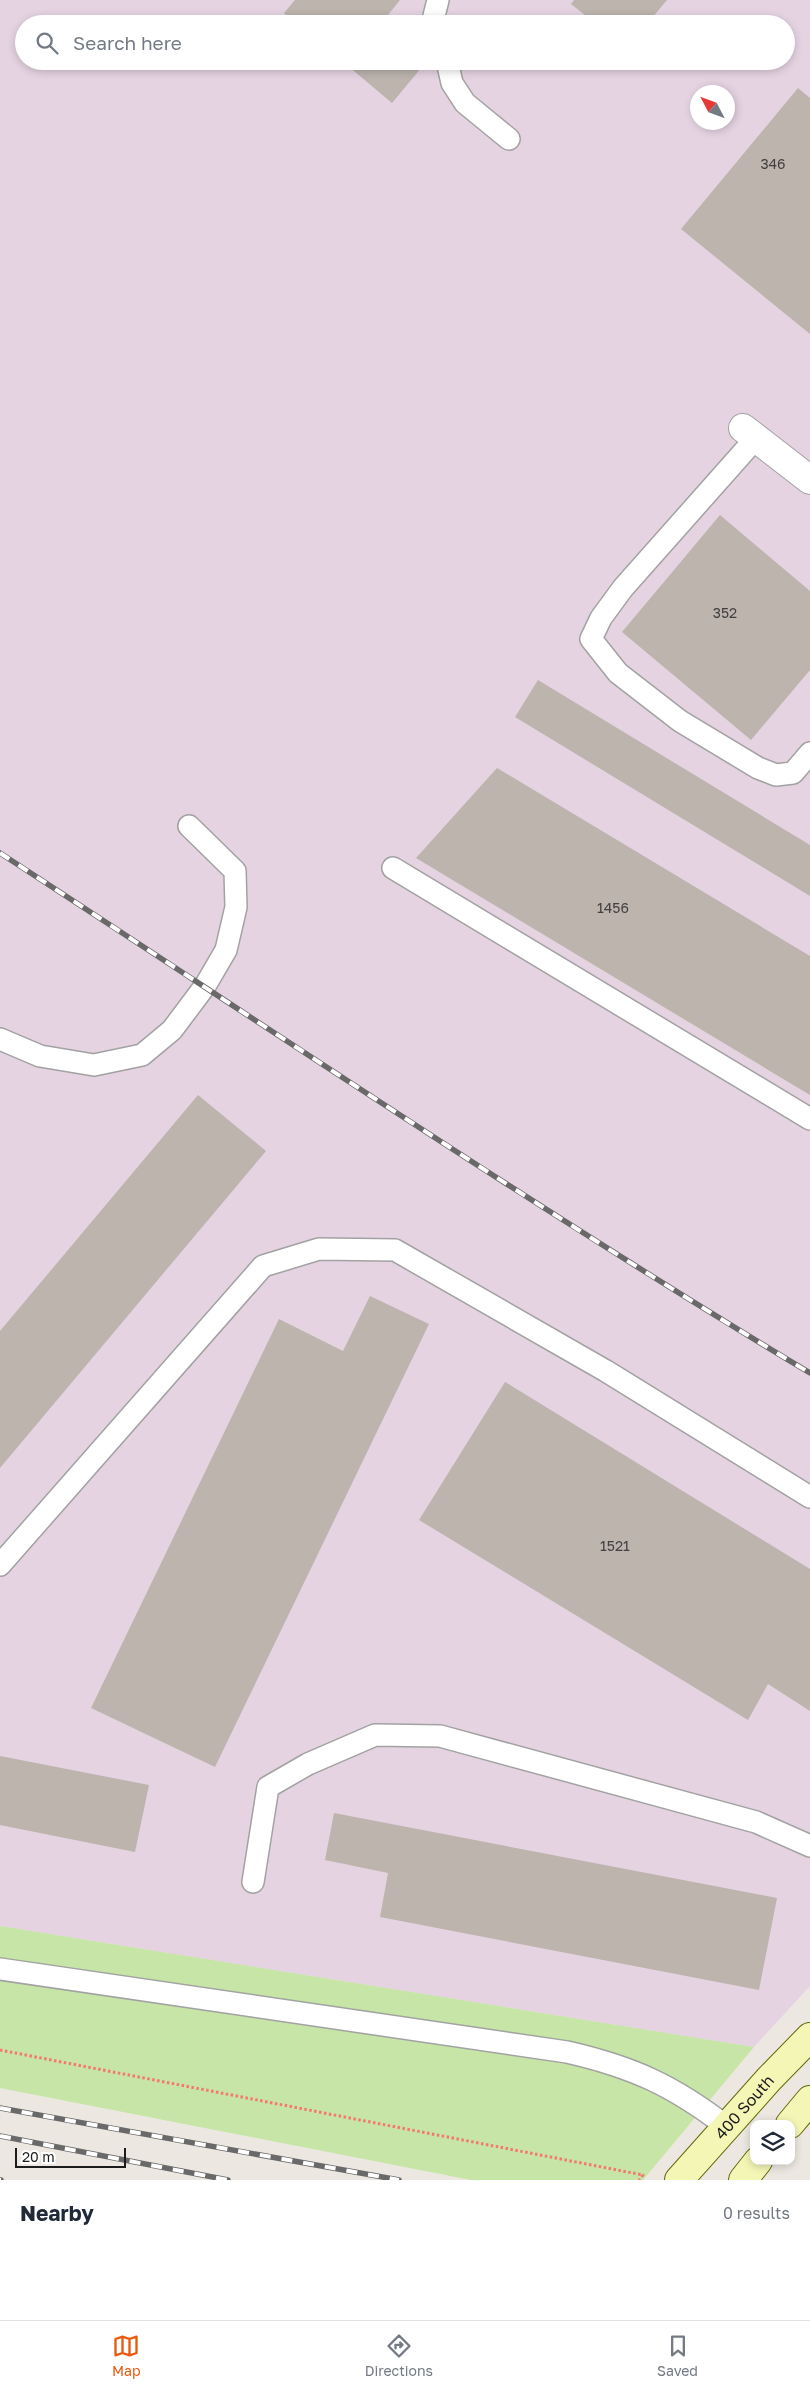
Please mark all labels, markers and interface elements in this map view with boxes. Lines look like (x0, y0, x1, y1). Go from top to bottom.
search box (15, 15, 795, 70)
icon: search (33, 29, 61, 57)
text: Search here (73, 31, 182, 54)
north arrow (690, 85, 735, 130)
house number: 346 (760, 155, 786, 172)
house number: 352 (713, 604, 737, 621)
house number: 1456 (597, 899, 629, 916)
house number: 1521 (600, 1537, 630, 1554)
street label: 400 South (710, 2071, 778, 2143)
map controls (750, 2120, 795, 2165)
button: layers (750, 2120, 795, 2165)
scale bar (15, 2145, 126, 2168)
text: 20 m (22, 2148, 55, 2165)
text: Nearby (20, 2200, 94, 2226)
text: 0 results (723, 2203, 790, 2223)
tab: Map (112, 2332, 141, 2379)
tab: Directions (365, 2332, 433, 2379)
tab: Saved (657, 2332, 698, 2379)

